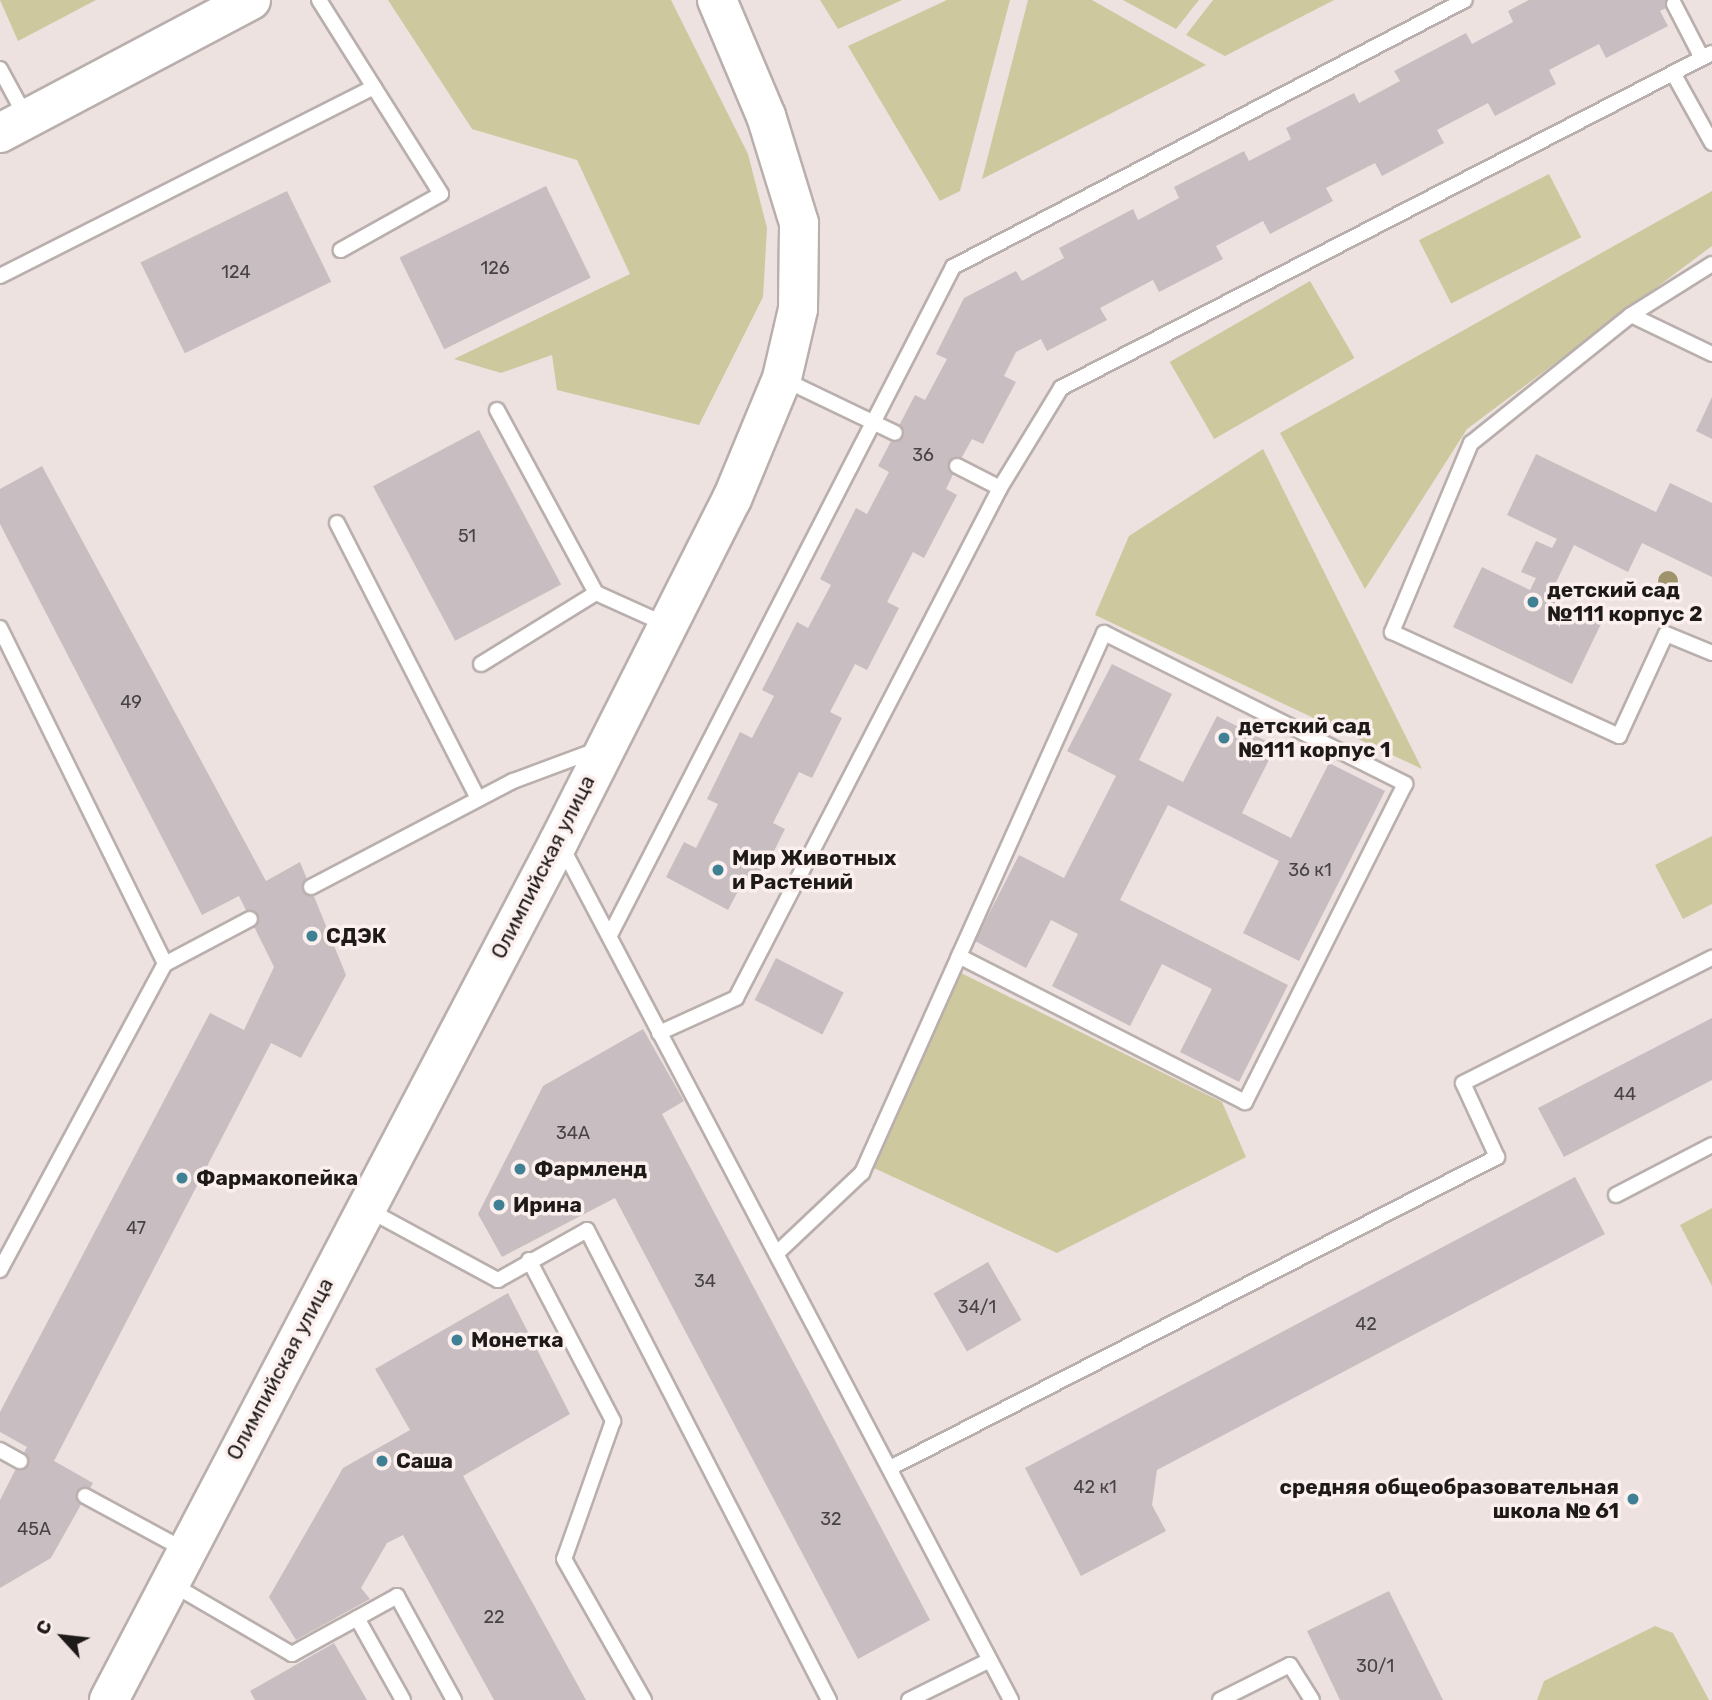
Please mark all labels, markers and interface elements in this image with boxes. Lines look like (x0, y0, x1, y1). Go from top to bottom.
house number: 126 (480, 257, 510, 279)
house number: 124 (221, 261, 251, 283)
house number: 36 (912, 444, 934, 466)
house number: 51 (458, 525, 476, 547)
place label: детский сад №111 корпус 2 (1547, 577, 1703, 627)
marker: детский сад №111 корпус 2 (1525, 594, 1541, 610)
house number: 49 (120, 691, 142, 713)
place label: детский сад №111 корпус 1 (1238, 713, 1390, 763)
marker: детский сад №111 корпус 1 (1216, 730, 1232, 746)
street label: Олимпийская улица (486, 771, 600, 963)
place label: Мир Животных и Растений (732, 845, 896, 895)
house number: 36 к1 (1288, 859, 1332, 881)
marker: Мир Животных и Растений (710, 862, 726, 878)
place label: СДЭК (326, 923, 386, 949)
marker: СДЭК (304, 928, 320, 944)
house number: 44 (1614, 1083, 1636, 1105)
house number: 34А (556, 1122, 590, 1144)
place label: Фармленд (534, 1156, 647, 1182)
marker: Фармленд (512, 1161, 528, 1177)
place label: Фармакопейка (196, 1165, 358, 1191)
marker: Фармакопейка (174, 1170, 190, 1186)
place label: Ирина (513, 1192, 582, 1218)
marker: Ирина (491, 1197, 507, 1213)
house number: 47 (126, 1217, 146, 1239)
house number: 34 (694, 1270, 716, 1292)
street label: Олимпийская улица (221, 1274, 339, 1464)
house number: 34/1 (958, 1296, 996, 1318)
house number: 42 (1355, 1313, 1377, 1335)
place label: Монетка (471, 1327, 564, 1353)
marker: Монетка (449, 1332, 465, 1348)
place label: Саша (396, 1448, 453, 1474)
marker: Саша (374, 1453, 390, 1469)
place label: средняя общеобразовательная школа № 61 (1280, 1474, 1619, 1524)
house number: 42 к1 (1073, 1476, 1117, 1498)
marker: средняя общеобразовательная школа № 61 (1625, 1491, 1641, 1507)
house number: 32 (820, 1508, 842, 1530)
house number: 45А (17, 1518, 51, 1540)
north arrow (28, 1602, 98, 1672)
house number: 22 (483, 1606, 505, 1628)
text: С (31, 1616, 57, 1638)
house number: 30/1 (1356, 1655, 1394, 1677)

